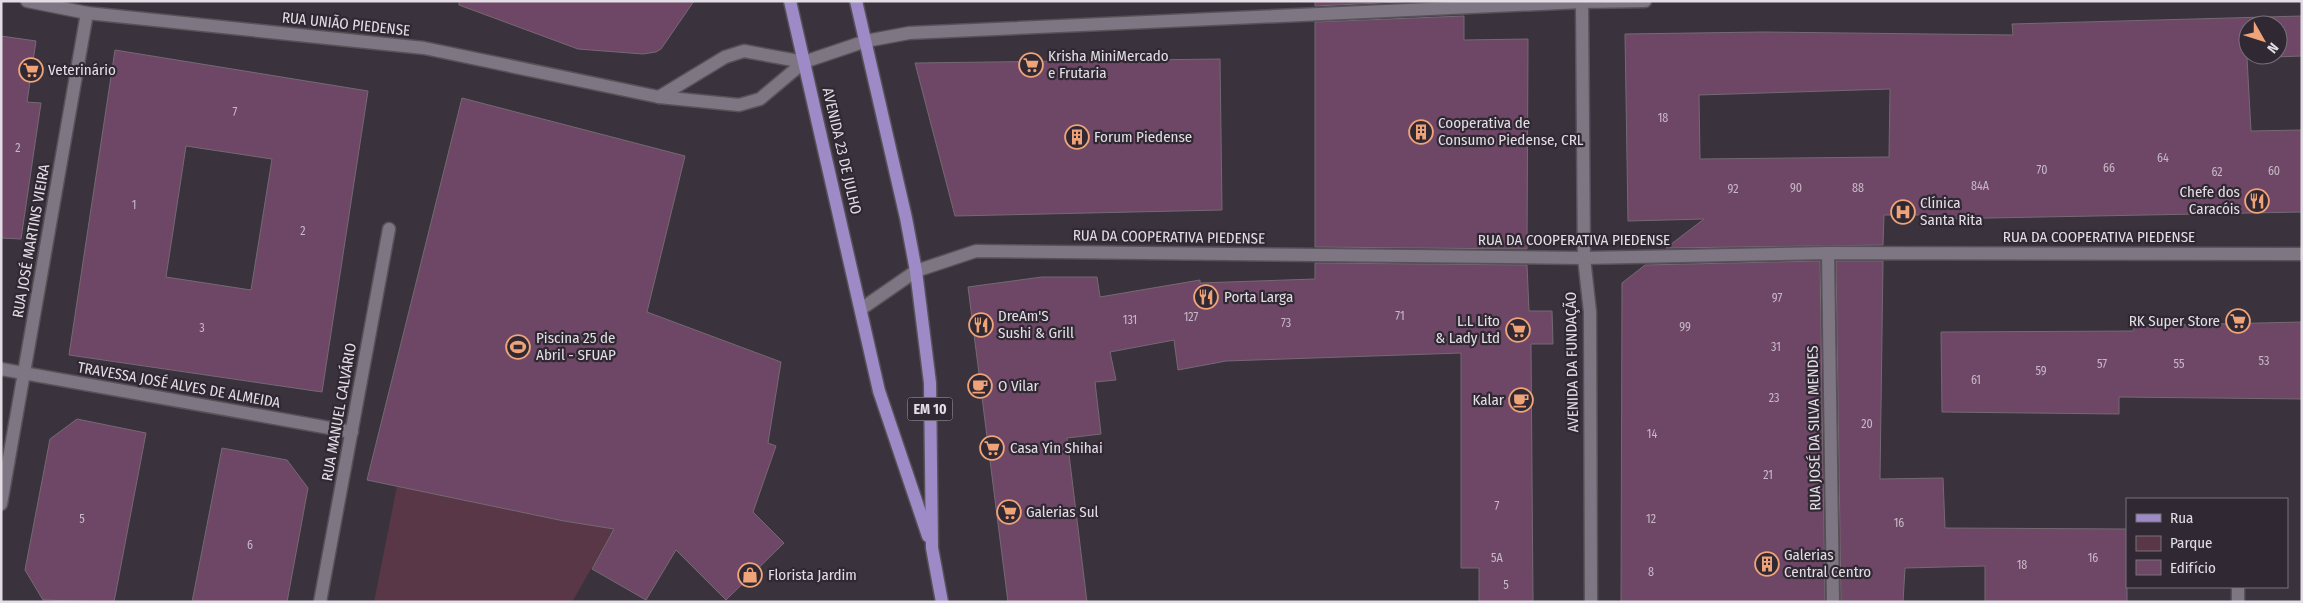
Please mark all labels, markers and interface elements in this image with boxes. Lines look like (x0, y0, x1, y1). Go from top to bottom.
street label: RUA UNIÃO PIEDENSE (281, 8, 411, 40)
north arrow (2238, 15, 2288, 65)
text: N (2263, 39, 2282, 56)
place label: Krisha MiniMercado e Frutaria (1048, 47, 1169, 82)
supermarket icon: Krisha MiniMercado e Frutaria (1018, 52, 1044, 78)
supermarket icon: Veterinário (18, 57, 44, 83)
place label: Veterinário (48, 61, 116, 79)
street label: AVENIDA 23 DE JULHO (819, 86, 865, 216)
house number: 7 (233, 105, 238, 119)
house number: 18 (1658, 111, 1668, 125)
place label: Cooperativa de Consumo Piedense, CRL (1438, 114, 1584, 149)
building icon: Cooperativa de Consumo Piedense, CRL (1408, 119, 1434, 145)
building icon: Forum Piedense (1064, 124, 1090, 150)
place label: Forum Piedense (1094, 128, 1192, 146)
house number: 2 (15, 141, 21, 155)
house number: 64 (2157, 151, 2169, 165)
house number: 66 (2103, 161, 2115, 175)
street label: RUA JOSÉ MARTINS VIEIRA (9, 163, 53, 319)
house number: 70 (2037, 163, 2047, 177)
house number: 60 (2268, 164, 2280, 178)
house number: 62 (2211, 165, 2223, 179)
house number: 84A (1971, 179, 1990, 193)
house number: 90 (1790, 181, 1802, 195)
house number: 88 (1852, 181, 1864, 195)
house number: 92 (1728, 182, 1738, 196)
place label: Chefe dos Caracóis (2180, 183, 2240, 218)
restaurant icon: Chefe dos Caracóis (2244, 188, 2270, 214)
place label: Clínica Santa Rita (1920, 194, 1982, 229)
house number: 1 (132, 198, 136, 212)
hospital icon: Clínica Santa Rita (1890, 199, 1916, 225)
house number: 2 (300, 224, 306, 238)
street label: RUA DA COOPERATIVA PIEDENSE (1073, 226, 1265, 248)
street label: RUA DA COOPERATIVA PIEDENSE (2003, 228, 2195, 246)
street label: RUA DA COOPERATIVA PIEDENSE (1478, 231, 1670, 249)
restaurant icon: Porta Larga (1193, 284, 1219, 310)
place label: Porta Larga (1224, 288, 1293, 306)
street label: AVENIDA DA FUNDAÇÃO (1562, 291, 1582, 433)
house number: 97 (1772, 291, 1782, 305)
place label: DreAm'S Sushi & Grill (998, 307, 1074, 342)
supermarket icon: RK Super Store (2225, 308, 2251, 334)
house number: 71 (1395, 309, 1405, 323)
house number: 127 (1184, 310, 1199, 324)
restaurant icon: DreAm'S Sushi & Grill (968, 312, 994, 338)
place label: L.L Lito & Lady Ltd (1435, 312, 1500, 347)
place label: RK Super Store (2129, 312, 2220, 330)
house number: 131 (1123, 313, 1137, 327)
house number: 73 (1281, 316, 1291, 330)
supermarket icon: L.L Lito & Lady Ltd (1505, 317, 1531, 343)
house number: 99 (1679, 320, 1691, 334)
house number: 3 (199, 321, 205, 335)
place label: Piscina 25 de Abril - SFUAP (536, 329, 616, 364)
sports icon: Piscina 25 de Abril - SFUAP (505, 334, 531, 360)
house number: 31 (1771, 340, 1781, 354)
street label: RUA MANUEL CALVÁRIO (318, 342, 360, 482)
street label: RUA JOSÉ DA SILVA MENDES (1804, 345, 1824, 511)
house number: 53 (2259, 354, 2269, 368)
house number: 57 (2097, 357, 2107, 371)
house number: 55 (2174, 357, 2185, 371)
street label: TRAVESSA JOSÉ ALVES DE ALMEIDA (76, 358, 282, 412)
house number: 59 (2035, 364, 2047, 378)
cafe icon: O Vilar (967, 373, 993, 399)
house number: 61 (1971, 373, 1981, 387)
place label: O Vilar (998, 377, 1040, 395)
cafe icon: Kalar (1508, 387, 1534, 413)
place label: Kalar (1472, 391, 1505, 409)
house number: 23 (1769, 391, 1779, 405)
road number: EM 10 (908, 398, 952, 420)
house number: 20 (1861, 417, 1873, 431)
house number: 14 (1647, 427, 1657, 441)
supermarket icon: Casa Yin Shihai (979, 435, 1005, 461)
place label: Casa Yin Shihai (1010, 439, 1103, 457)
house number: 21 (1763, 468, 1773, 482)
legend (2126, 498, 2288, 588)
supermarket icon: Galerias Sul (996, 499, 1022, 525)
house number: 7 (1495, 499, 1500, 513)
place label: Galerias Sul (1026, 503, 1099, 521)
text: Rua (2170, 509, 2193, 527)
house number: 5 (79, 512, 85, 526)
house number: 12 (1646, 512, 1656, 526)
house number: 16 (1894, 516, 1904, 530)
text: Parque (2170, 534, 2213, 552)
house number: 6 (247, 538, 253, 552)
place label: Galerias Central Centro (1784, 546, 1871, 581)
house number: 5A (1491, 551, 1504, 565)
building icon: Galerias Central Centro (1754, 551, 1780, 577)
house number: 16 (2088, 551, 2098, 565)
house number: 18 (2017, 558, 2027, 572)
text: Edifício (2170, 559, 2216, 577)
shop icon: Florista Jardim (737, 562, 763, 588)
house number: 8 (1648, 565, 1654, 579)
place label: Florista Jardim (768, 566, 857, 584)
house number: 5 (1503, 578, 1509, 592)

